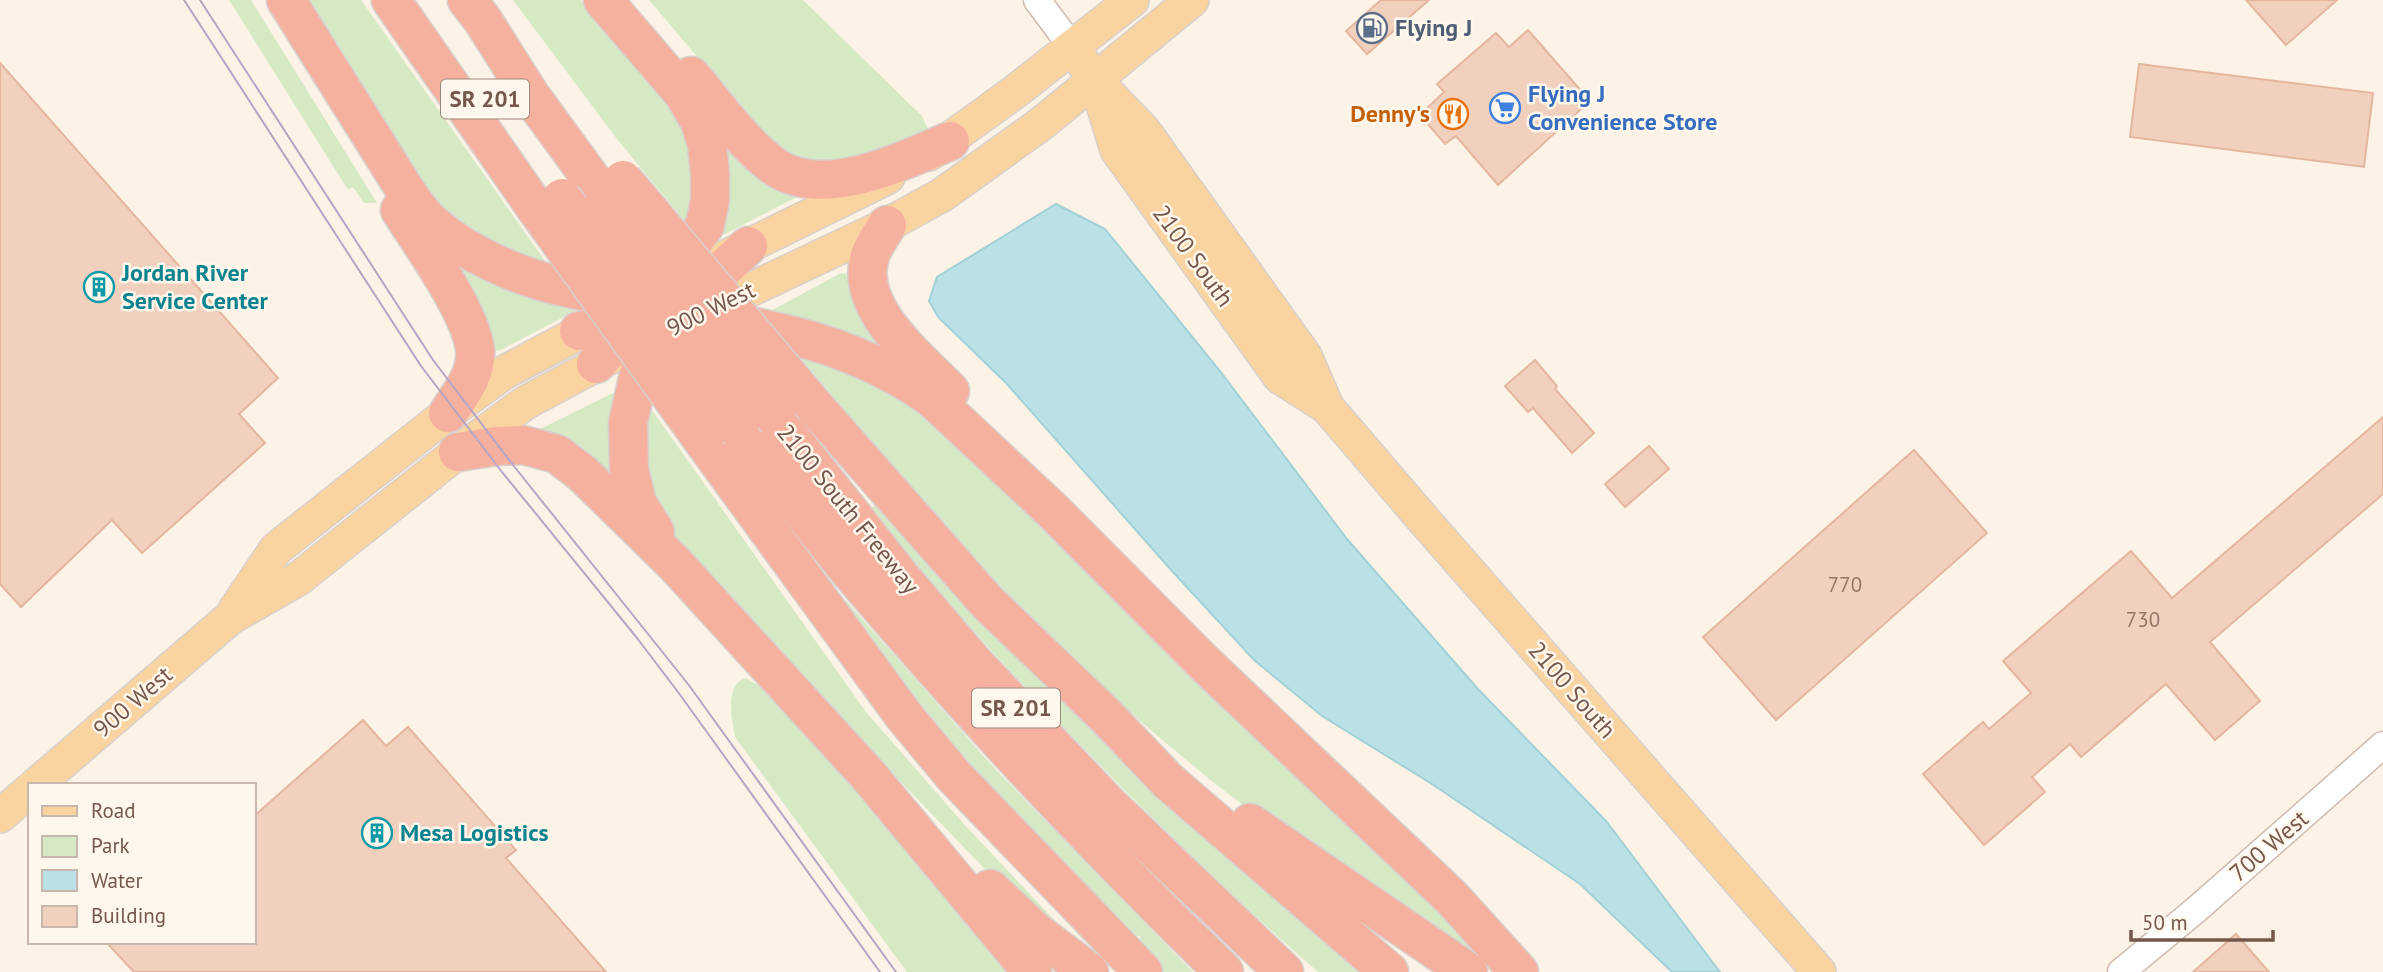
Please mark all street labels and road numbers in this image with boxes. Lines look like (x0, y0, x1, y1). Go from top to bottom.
road number: SR 201 (441, 80, 529, 118)
street label: 2100 South (1146, 199, 1241, 313)
street label: 900 West (662, 274, 760, 343)
street label: 2100 South Freeway (770, 417, 927, 600)
street label: 2100 South (1522, 635, 1623, 745)
street label: 900 West (87, 659, 179, 744)
road number: SR 201 (972, 688, 1060, 728)
street label: 700 West (2223, 803, 2315, 888)

